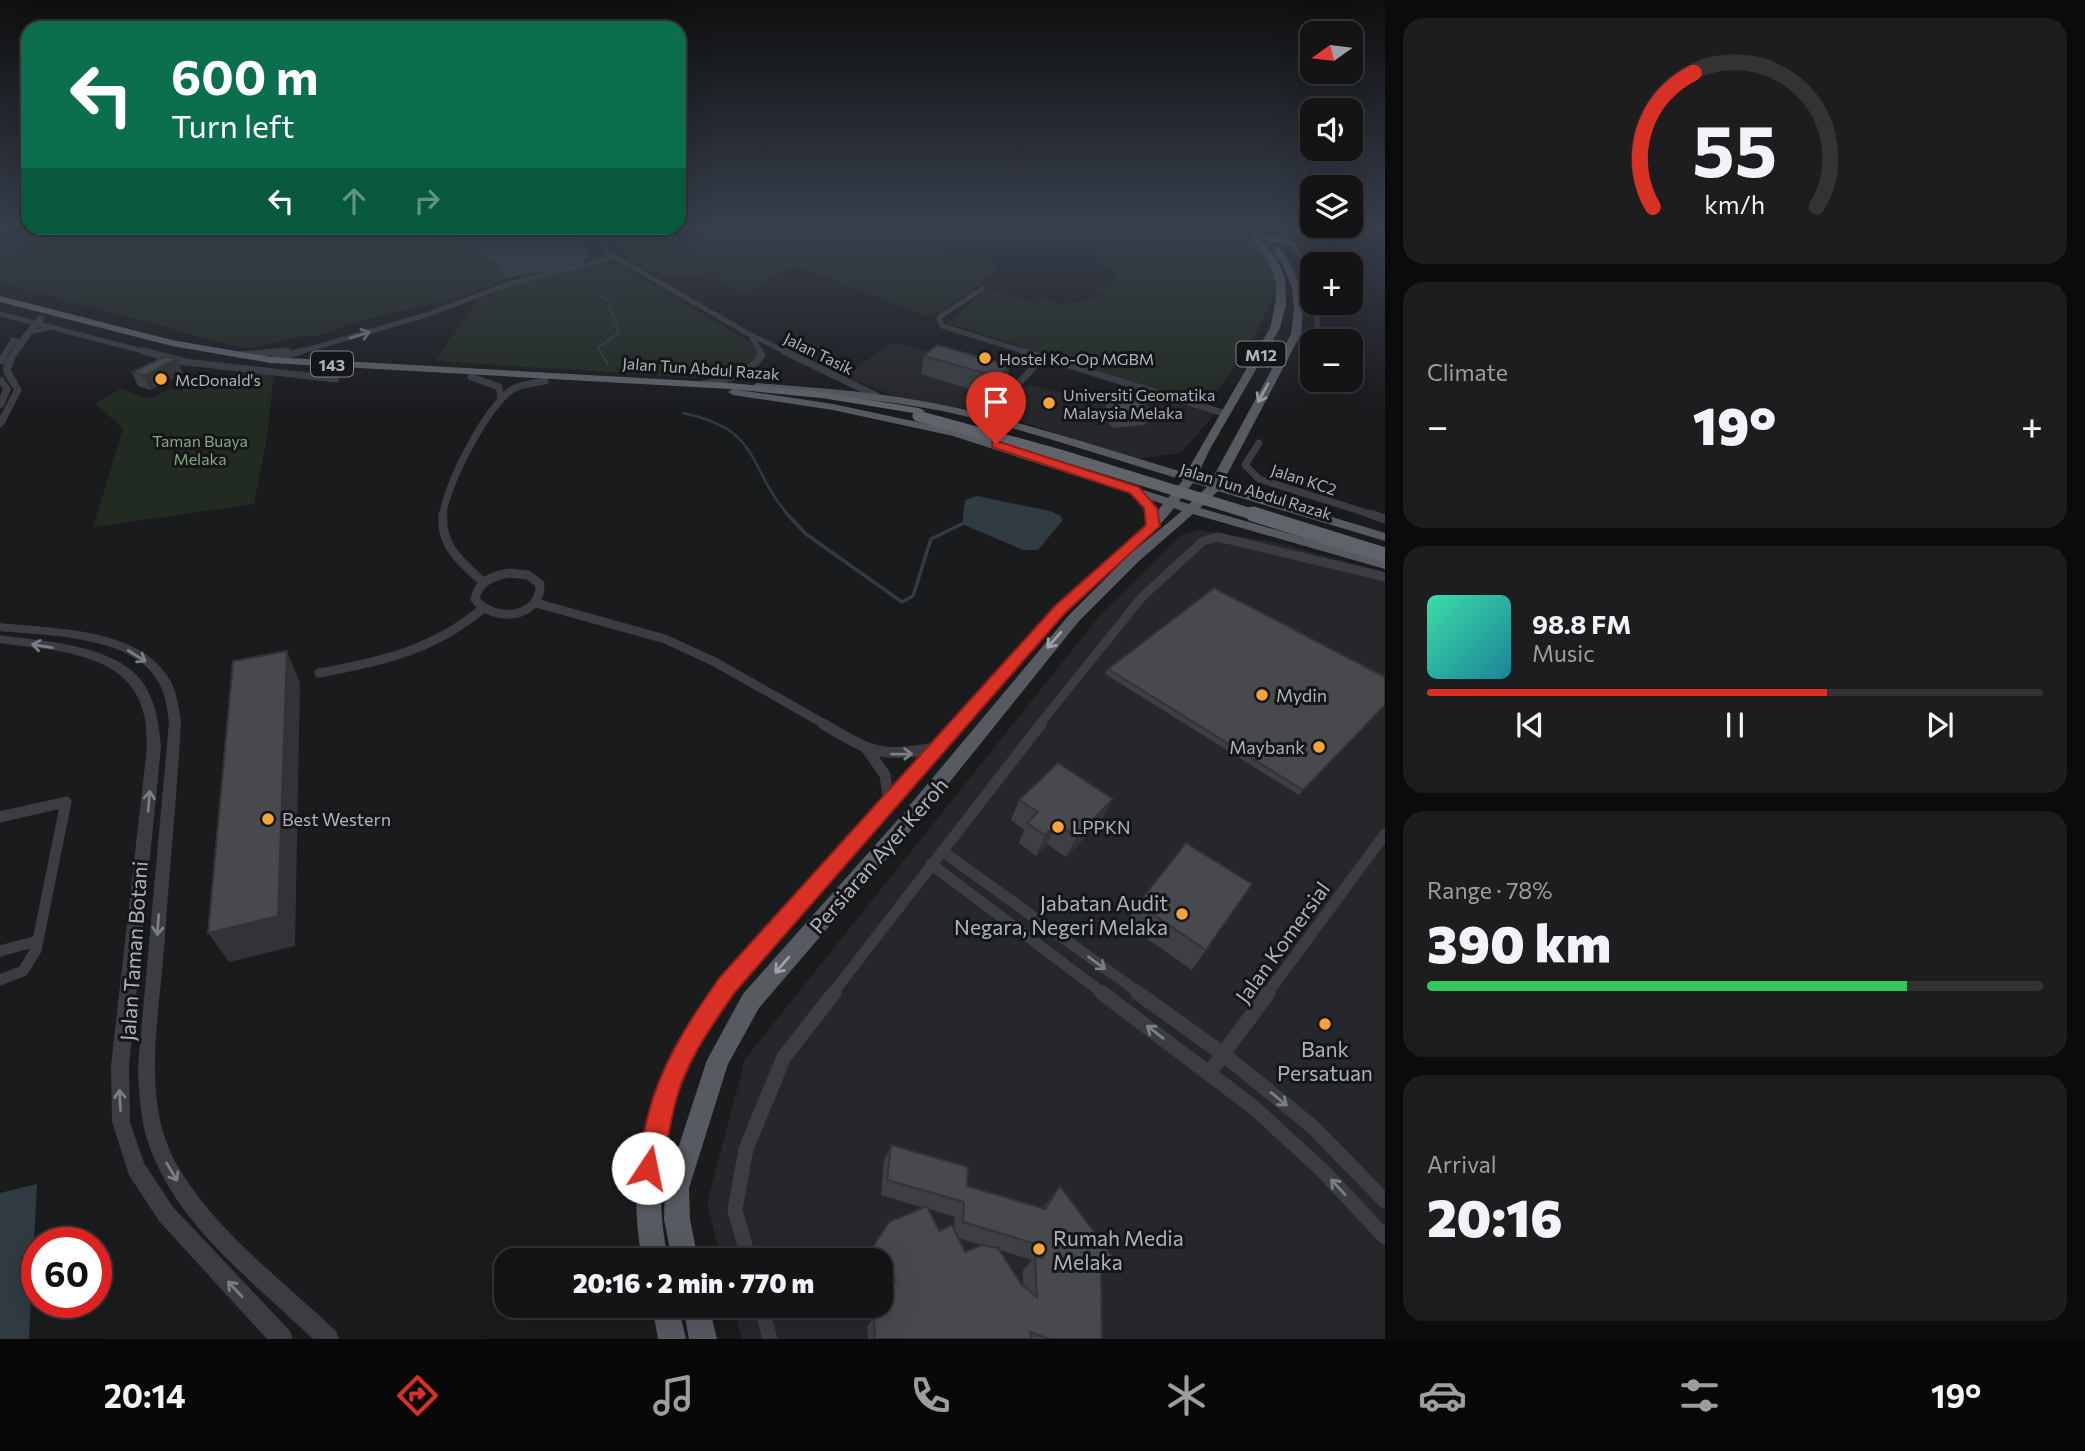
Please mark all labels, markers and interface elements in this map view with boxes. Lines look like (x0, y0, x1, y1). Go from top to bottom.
north arrow (1300, 21, 1363, 84)
map controls (1300, 21, 1363, 392)
text: 600 m (171, 45, 318, 105)
icon: left (56, 49, 147, 140)
button: sound (1300, 98, 1363, 161)
text: 55 (1693, 103, 1777, 192)
text: Turn left (171, 105, 295, 145)
button: layers (1300, 175, 1363, 238)
icon: left (262, 182, 300, 220)
icon: ahead (335, 182, 373, 220)
icon: right (408, 182, 446, 220)
text: km/h (1705, 189, 1765, 219)
button: + (1300, 252, 1363, 315)
one-way arrow (349, 328, 371, 341)
street label: Jalan Tasik (781, 328, 857, 378)
button: − (1300, 329, 1363, 392)
road number: M12 (1236, 342, 1286, 366)
place label: Hostel Ko-Op MGBM (999, 349, 1154, 368)
marker: Hostel Ko-Op MGBM (977, 350, 993, 366)
road number: 143 (311, 352, 353, 376)
street label: Jalan Tun Abdul Razak (622, 353, 781, 383)
text: Climate (1427, 358, 1508, 386)
place label: McDonald's (175, 370, 261, 389)
marker: McDonald's (153, 371, 169, 387)
pin (966, 372, 1026, 444)
icon: arrive (977, 383, 1015, 421)
one-way arrow (1255, 383, 1269, 403)
place label: Universiti Geomatika Malaysia Melaka (1063, 385, 1215, 422)
text: 19° (1693, 392, 1776, 456)
marker: Universiti Geomatika Malaysia Melaka (1041, 395, 1057, 411)
text: − (1427, 401, 1449, 448)
text: + (2021, 401, 2043, 448)
park label: Taman Buaya Melaka (152, 431, 248, 468)
street label: Jalan Tun Abdul Razak (1178, 459, 1334, 523)
street label: Jalan KC2 (1269, 460, 1339, 499)
text: 98.8 FM (1532, 608, 1631, 639)
one-way arrow (1046, 631, 1062, 649)
one-way arrow (31, 639, 54, 652)
text: Music (1532, 639, 1595, 667)
one-way arrow (127, 649, 147, 663)
place label: Mydin (1276, 684, 1327, 706)
marker: Mydin (1254, 687, 1270, 703)
icon: previous (1511, 706, 1549, 744)
icon: pause (1716, 706, 1754, 744)
icon: next (1921, 706, 1959, 744)
place label: Maybank (1229, 736, 1305, 758)
marker: Maybank (1311, 739, 1327, 755)
one-way arrow (890, 747, 913, 761)
street label: Persiaran Ayer Keroh (804, 772, 952, 938)
one-way arrow (143, 790, 156, 812)
place label: Best Western (282, 808, 391, 830)
marker: Best Western (260, 811, 276, 827)
place label: LPPKN (1072, 816, 1131, 838)
marker: LPPKN (1050, 819, 1066, 835)
street label: Jalan Taman Botani (114, 860, 152, 1042)
street label: Jalan Komersial (1230, 876, 1334, 1008)
text: Range · 78% (1427, 876, 1552, 904)
place label: Jabatan Audit Negara, Negeri Melaka (954, 890, 1168, 939)
marker: Jabatan Audit Negara, Negeri Melaka (1174, 906, 1190, 922)
text: 390 km (1427, 910, 1611, 974)
one-way arrow (151, 914, 164, 937)
one-way arrow (774, 956, 791, 973)
one-way arrow (1087, 956, 1106, 970)
marker: Bank Persatuan (1317, 1016, 1333, 1032)
one-way arrow (1146, 1025, 1164, 1040)
place label: Bank Persatuan (1277, 1036, 1373, 1085)
one-way arrow (113, 1089, 126, 1112)
one-way arrow (1269, 1091, 1287, 1107)
position arrow (611, 1131, 685, 1205)
text: Arrival (1427, 1150, 1497, 1178)
one-way arrow (165, 1162, 179, 1182)
one-way arrow (1330, 1178, 1346, 1196)
text: 20:16 (1427, 1184, 1563, 1248)
place label: Rumah Media Melaka (1053, 1225, 1184, 1274)
speed limit sign: 60 (21, 1227, 112, 1318)
marker: Rumah Media Melaka (1031, 1241, 1047, 1257)
text: 20:16 · 2 min · 770 m (573, 1267, 814, 1298)
one-way arrow (226, 1281, 243, 1298)
icon: directions (393, 1371, 442, 1420)
icon: music (649, 1371, 698, 1420)
icon: phone (906, 1371, 955, 1420)
icon: climate (1162, 1371, 1211, 1420)
icon: car (1418, 1371, 1467, 1420)
icon: filters (1675, 1371, 1724, 1420)
text: 20:14 (104, 1375, 186, 1415)
text: 19° (1931, 1375, 1981, 1415)

